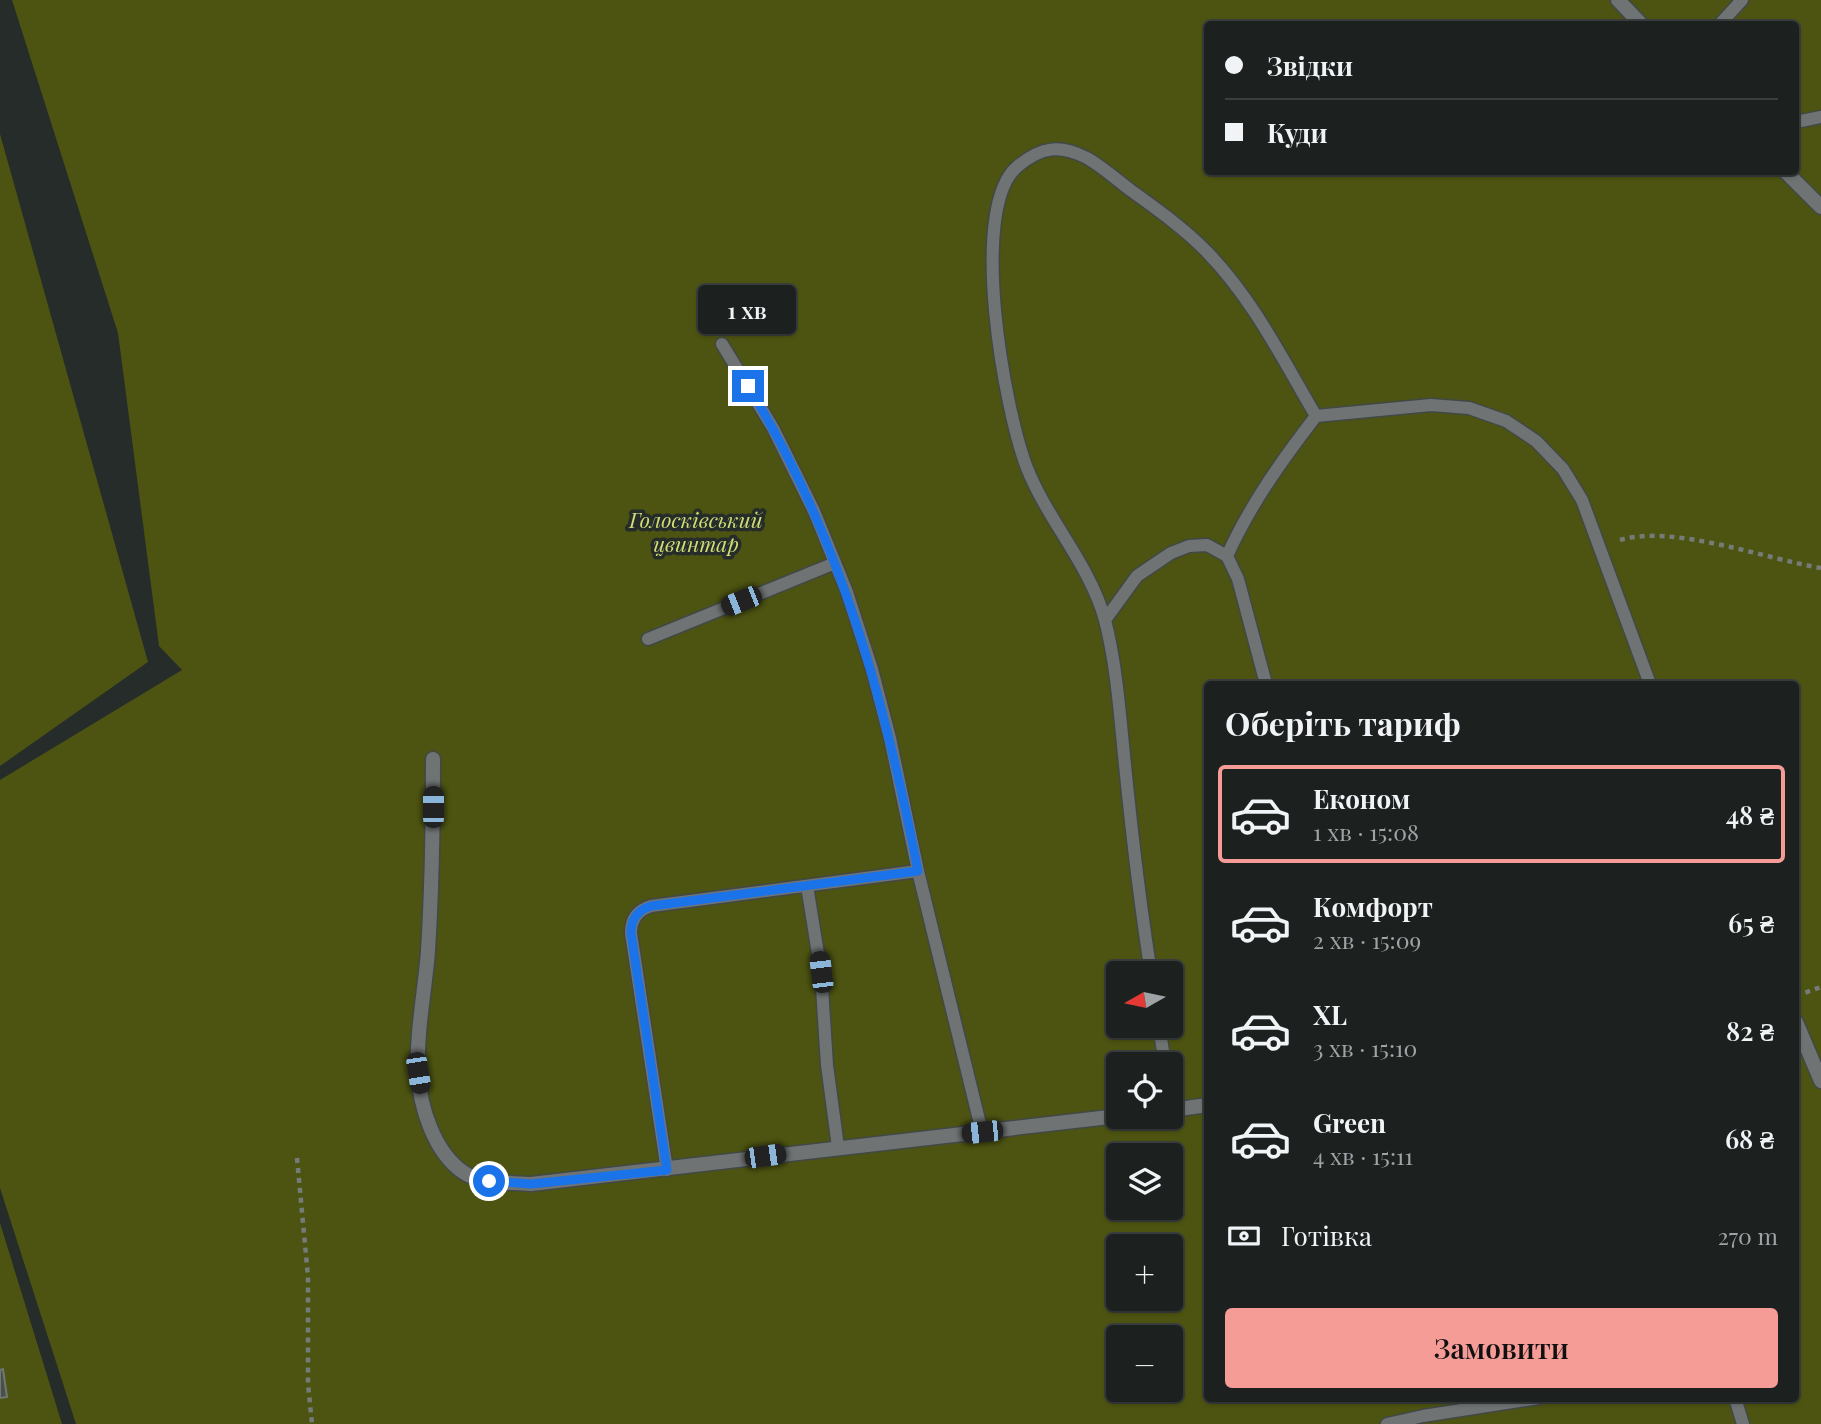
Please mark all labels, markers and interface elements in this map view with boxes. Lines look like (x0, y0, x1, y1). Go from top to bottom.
text: Звідки (1267, 48, 1353, 83)
text: Куди (1267, 115, 1328, 150)
callout: 1 хв (699, 284, 797, 334)
text: 1 хв (727, 294, 767, 325)
route end (732, 370, 764, 402)
park label: Голосківський цвинтар (628, 505, 764, 557)
car (718, 583, 765, 619)
text: Оберіть тариф (1225, 701, 1461, 744)
text: Економ (1313, 781, 1410, 816)
icon: car (1229, 783, 1292, 846)
car (423, 786, 444, 828)
text: 48 ₴ (1726, 797, 1774, 832)
text: 1 хв · 15:08 (1313, 816, 1419, 847)
text: Комфорт (1313, 889, 1433, 924)
icon: car (1229, 891, 1292, 954)
text: 65 ₴ (1728, 905, 1774, 940)
text: 2 хв · 15:09 (1313, 924, 1421, 955)
car (809, 950, 834, 994)
north arrow (1106, 961, 1183, 1038)
map controls (1106, 961, 1183, 1402)
text: XL (1313, 997, 1347, 1032)
icon: car (1229, 999, 1292, 1062)
text: 82 ₴ (1726, 1013, 1774, 1048)
text: 3 хв · 15:10 (1313, 1032, 1417, 1063)
car (405, 1051, 432, 1095)
button: locate (1106, 1052, 1183, 1129)
text: Green (1313, 1105, 1386, 1140)
icon: car (1229, 1107, 1292, 1170)
car (961, 1119, 1004, 1145)
text: 68 ₴ (1725, 1121, 1774, 1156)
text: 4 хв · 15:11 (1313, 1140, 1413, 1171)
car (743, 1143, 788, 1169)
button: layers (1106, 1143, 1183, 1220)
route start (473, 1165, 505, 1197)
icon: cash (1225, 1217, 1263, 1255)
text: Готівка (1281, 1218, 1372, 1253)
text: 270 m (1718, 1220, 1778, 1251)
button: + (1106, 1234, 1183, 1311)
button: Замовити (1225, 1308, 1778, 1388)
button: − (1106, 1325, 1183, 1402)

